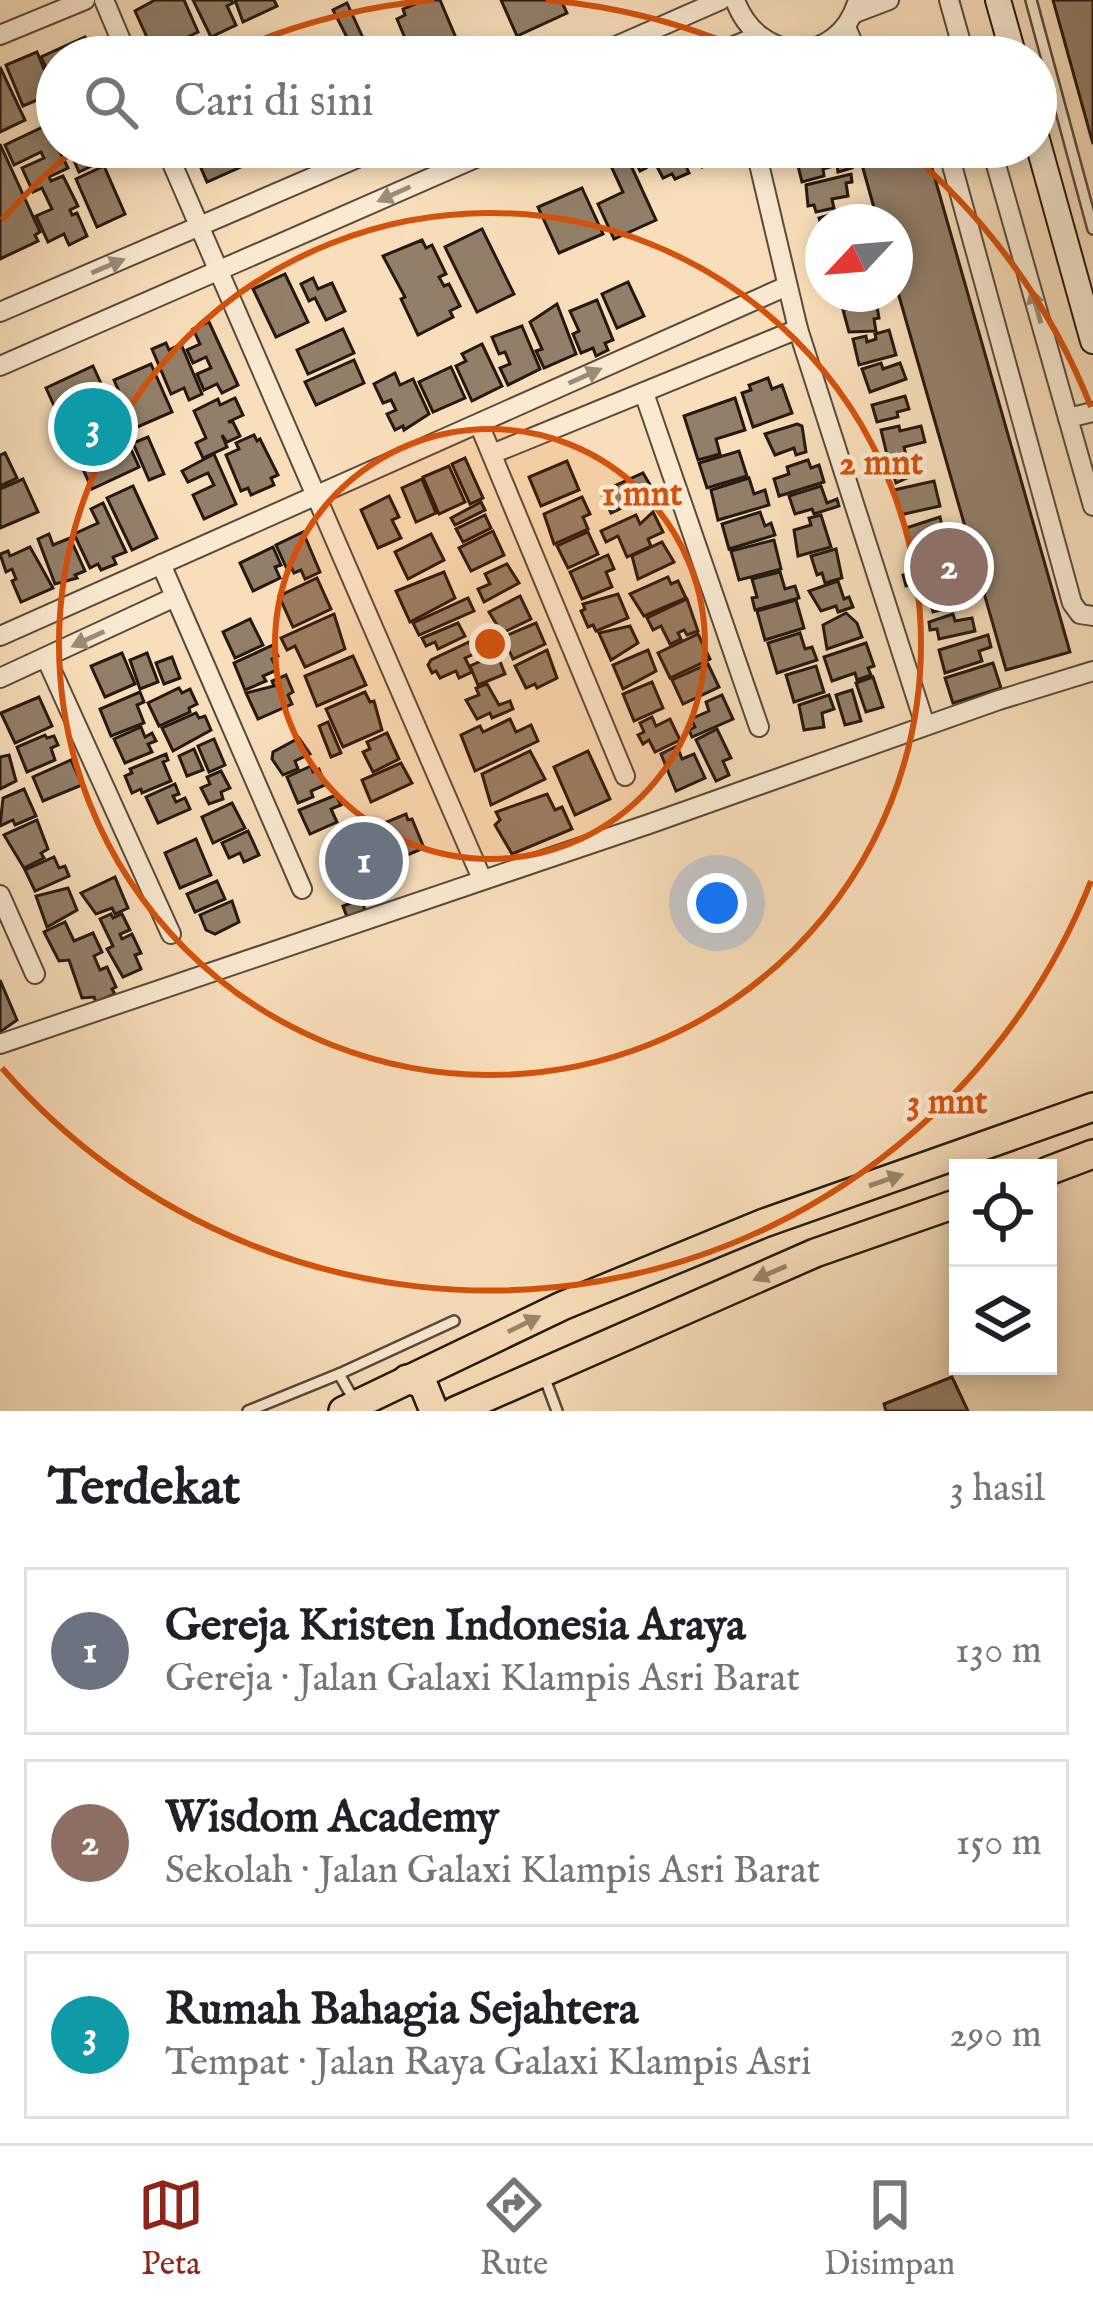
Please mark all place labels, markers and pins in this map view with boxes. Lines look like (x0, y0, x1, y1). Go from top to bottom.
pin: 3 (54, 382, 132, 472)
pin: 2 (910, 522, 988, 612)
centre of rings (469, 623, 511, 665)
pin: 1 (325, 816, 403, 906)

